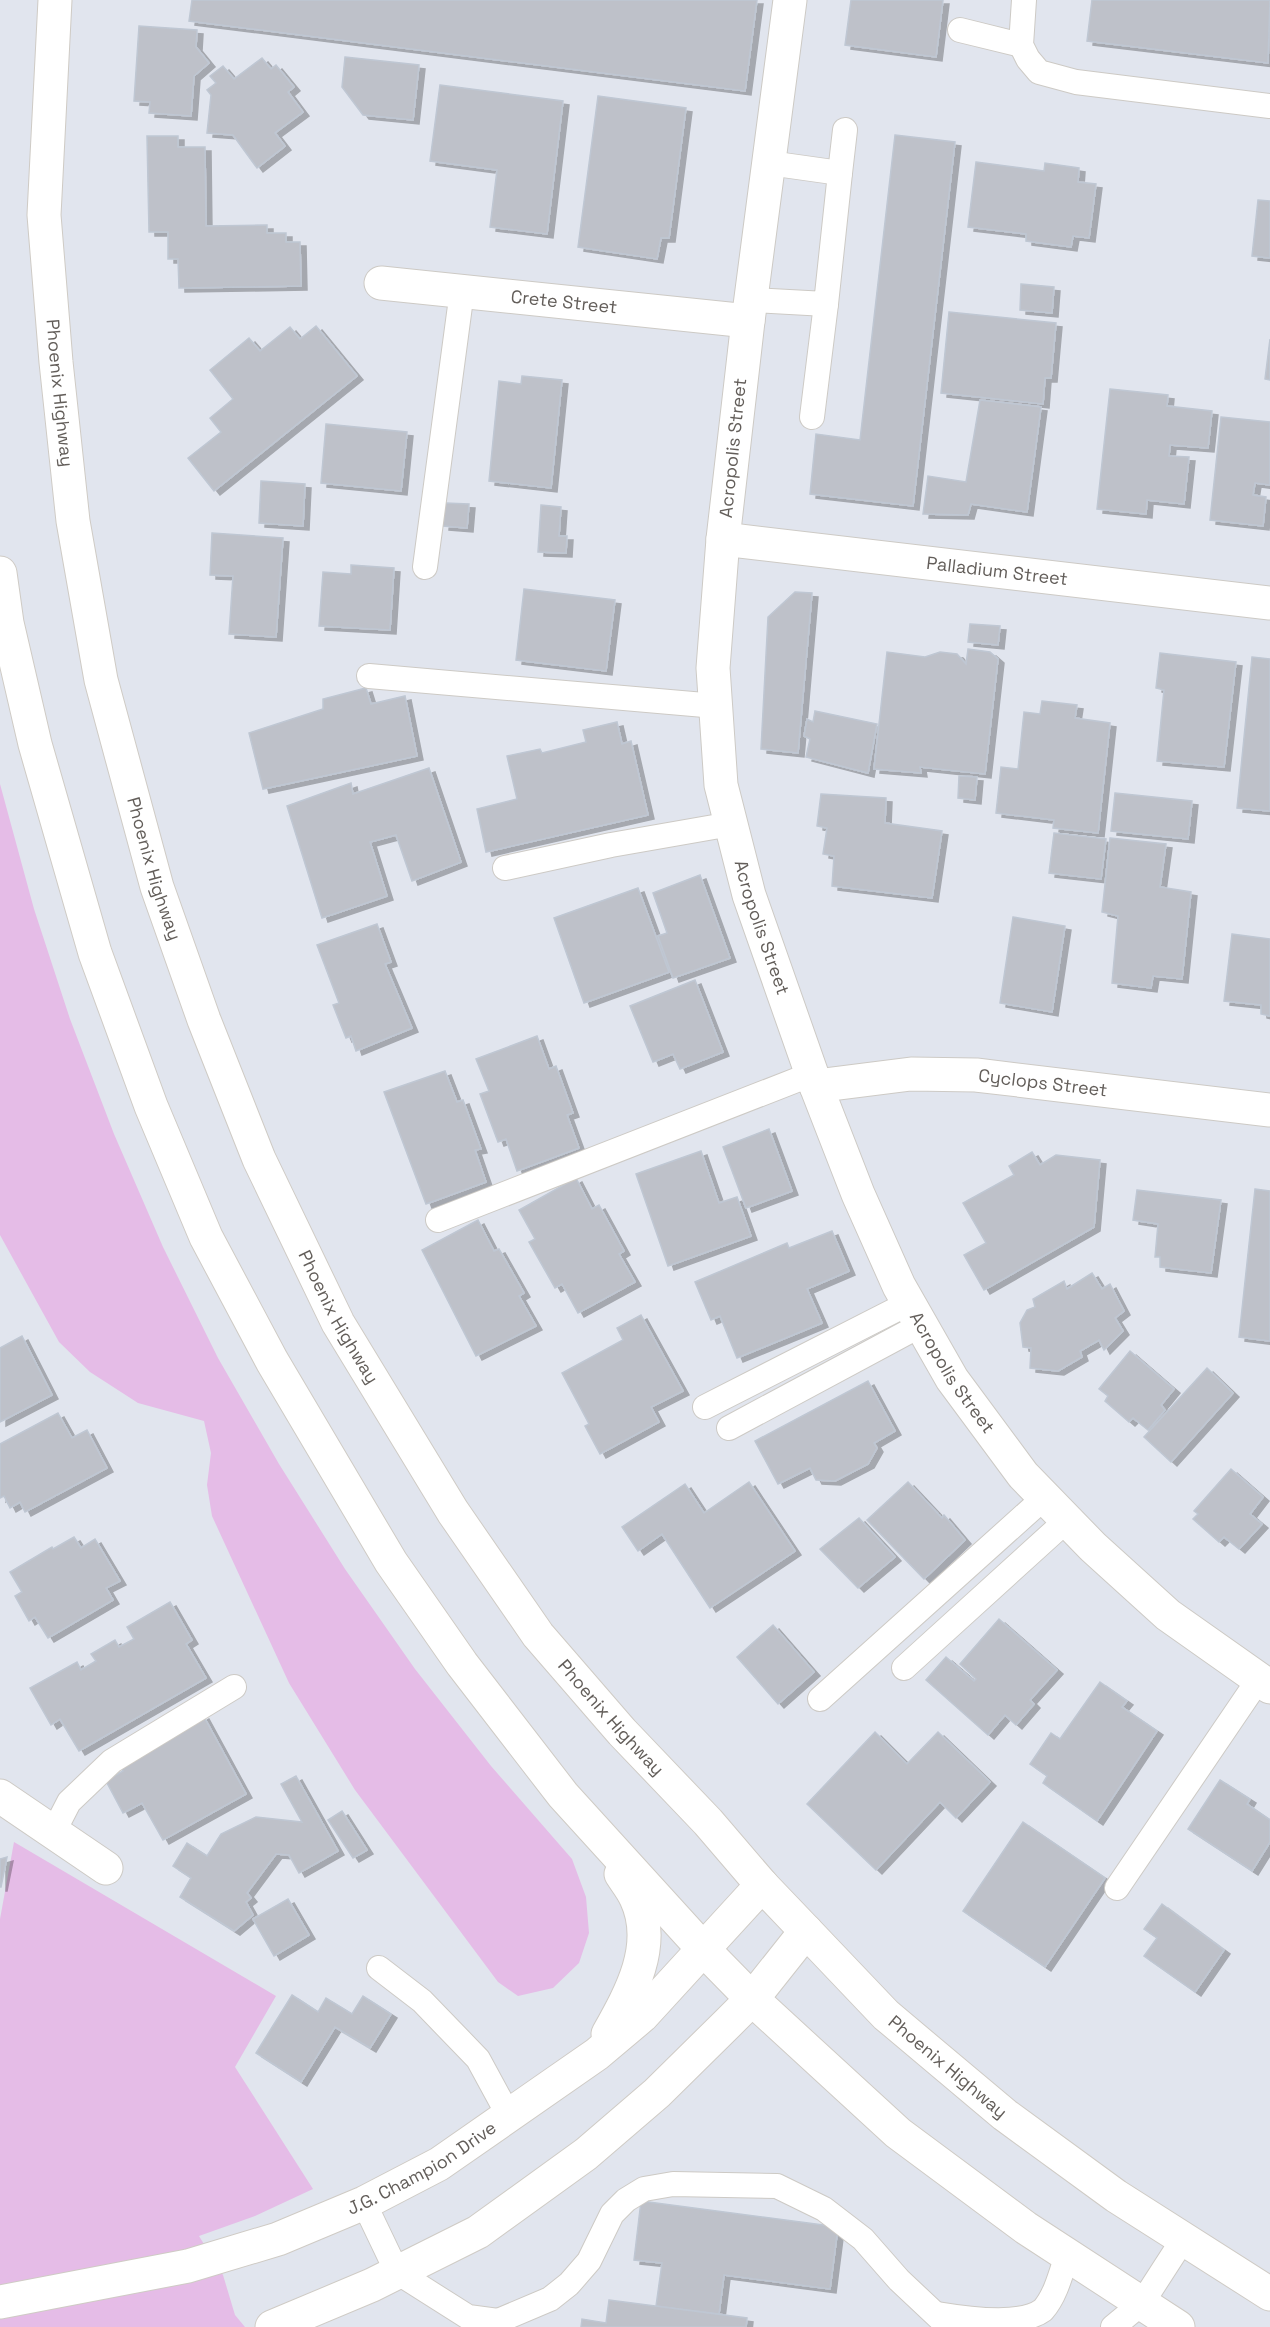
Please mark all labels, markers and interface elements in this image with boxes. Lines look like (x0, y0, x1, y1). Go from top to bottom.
street label: Crete Street (510, 285, 618, 318)
street label: Phoenix Highway (42, 318, 79, 468)
street label: Acropolis Street (714, 377, 751, 519)
street label: Palladium Street (925, 551, 1069, 590)
street label: Phoenix Highway (122, 794, 187, 943)
street label: Acropolis Street (730, 858, 795, 998)
street label: Cyclops Street (977, 1063, 1109, 1102)
street label: Phoenix Highway (294, 1246, 384, 1388)
street label: Acropolis Street (905, 1307, 1000, 1438)
street label: Phoenix Highway (553, 1654, 669, 1780)
street label: Phoenix Highway (884, 2010, 1012, 2123)
street label: J.G. Champion Drive (344, 2116, 500, 2220)

